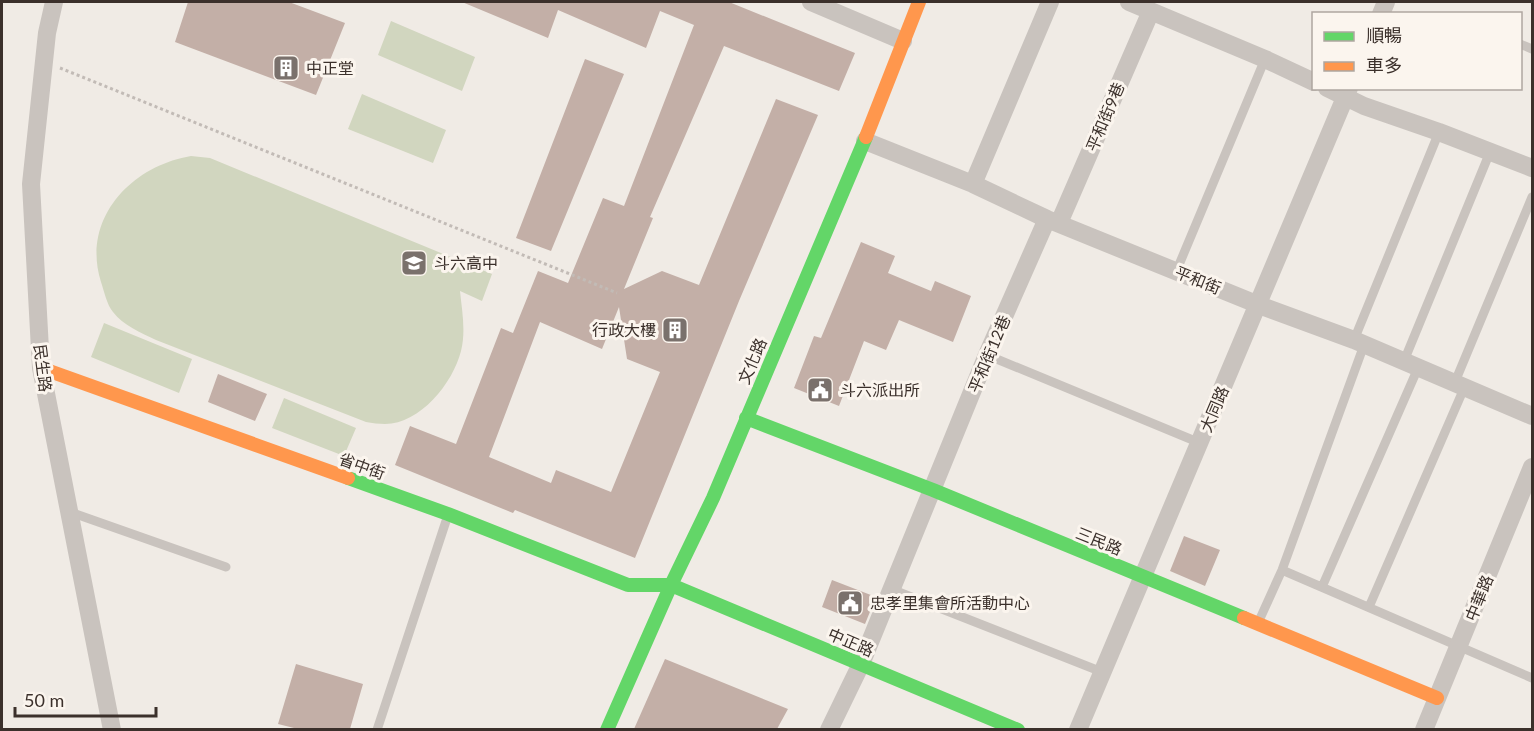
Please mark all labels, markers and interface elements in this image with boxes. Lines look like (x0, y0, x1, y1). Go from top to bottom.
legend (1312, 12, 1522, 90)
text: 順暢 (1366, 24, 1402, 46)
building icon: 中正堂 (271, 53, 301, 83)
text: 車多 (1366, 54, 1402, 76)
place label: 中正堂 (306, 58, 354, 77)
street label: 平和街9巷 (1081, 79, 1128, 154)
school or university icon: 斗六高中 (399, 248, 429, 278)
place label: 斗六高中 (434, 253, 498, 272)
street label: 平和街 (1172, 262, 1224, 297)
street label: 平和街12巷 (964, 312, 1013, 396)
building icon: 行政大樓 (660, 315, 690, 345)
place label: 行政大樓 (592, 320, 656, 339)
street label: 文化路 (733, 335, 770, 387)
street label: 民生路 (31, 343, 56, 393)
public building icon: 斗六派出所 (805, 375, 835, 405)
place label: 斗六派出所 (840, 380, 920, 399)
street label: 大同路 (1195, 383, 1232, 435)
street label: 省中街 (336, 448, 388, 483)
street label: 三民路 (1073, 523, 1125, 558)
street label: 中華路 (1461, 572, 1496, 624)
public building icon: 忠孝里集會所活動中心 (835, 588, 865, 618)
place label: 忠孝里集會所活動中心 (870, 593, 1030, 612)
street label: 中正路 (825, 623, 877, 660)
scale bar (15, 680, 156, 718)
text: 50 m (24, 689, 64, 711)

